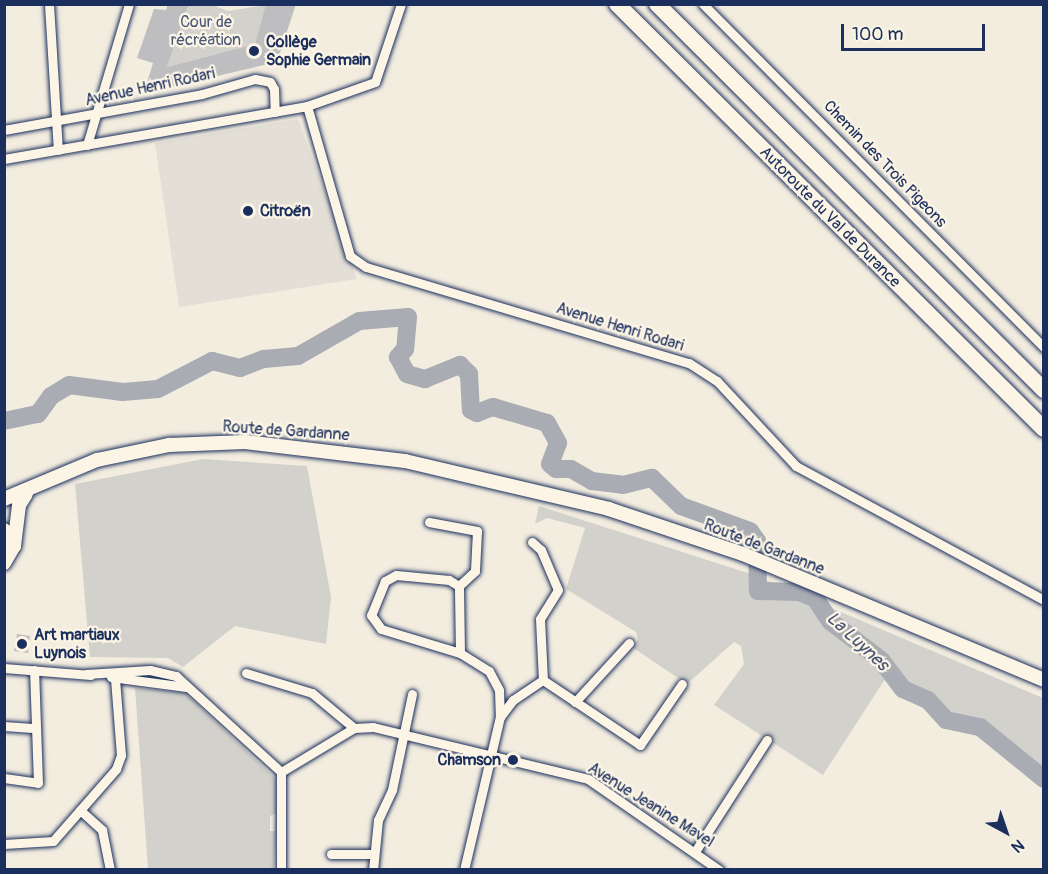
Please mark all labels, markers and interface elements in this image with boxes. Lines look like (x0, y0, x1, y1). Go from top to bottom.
park label: Cour de récréation (171, 12, 241, 50)
scale bar (844, 12, 988, 50)
text: 100 m (852, 23, 904, 46)
place label: Collège Sophie Germain (266, 32, 371, 70)
marker: Collège Sophie Germain (247, 44, 261, 58)
street label: Avenue Henri Rodari (83, 64, 217, 110)
street label: Chemin des Trois Pigeons (819, 97, 951, 231)
street label: Autoroute du Val de Durance (756, 143, 904, 291)
place label: Citroën (260, 201, 311, 221)
marker: Citroën (241, 204, 255, 218)
street label: Avenue Henri Rodari (554, 298, 686, 356)
street label: Route de Gardanne (222, 417, 350, 445)
street label: Route de Gardanne (701, 515, 827, 579)
water label: La Luynes (822, 608, 892, 676)
place label: Art martiaux Luynois (34, 625, 120, 663)
marker: Art martiaux Luynois (15, 637, 29, 651)
place label: Chamson (438, 750, 501, 770)
marker: Chamson (506, 753, 520, 767)
street label: Avenue Jeanine Mavel (584, 758, 718, 852)
north arrow (976, 802, 1036, 862)
text: N (1007, 835, 1028, 857)

